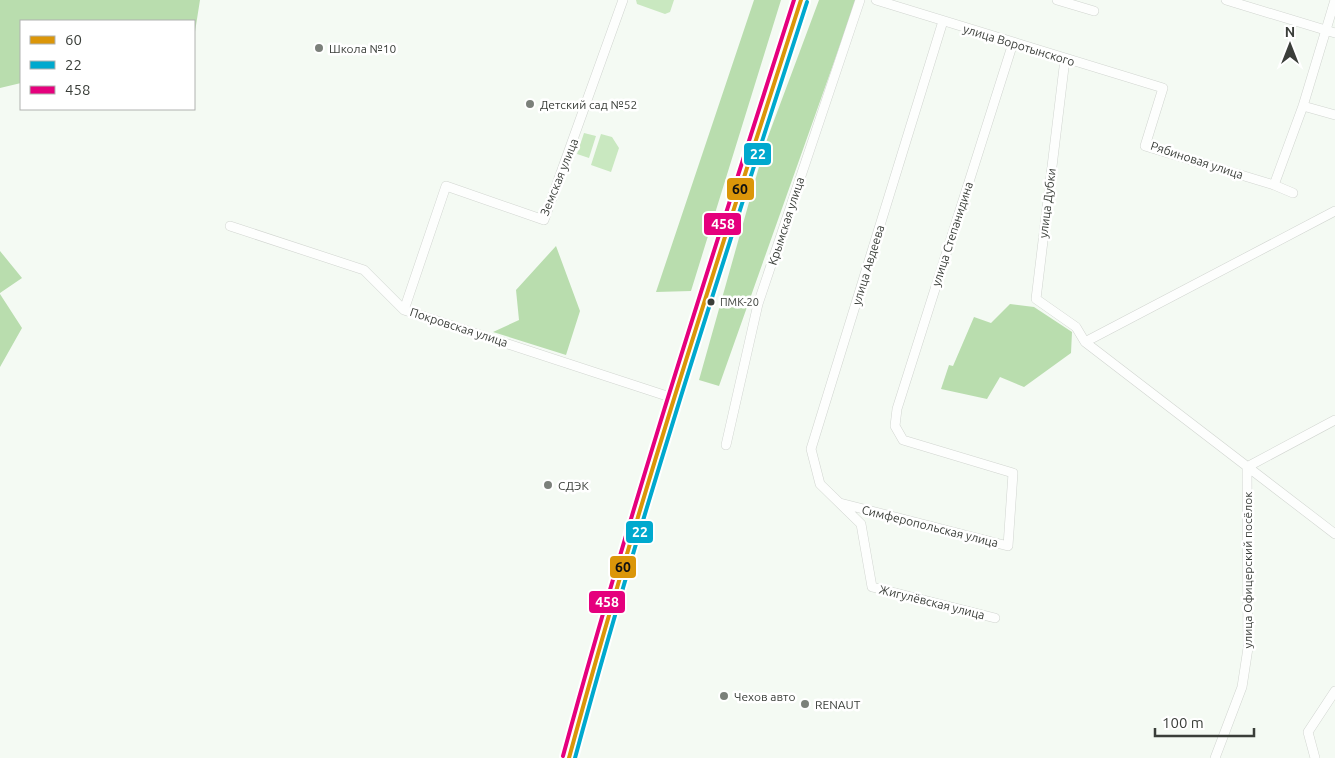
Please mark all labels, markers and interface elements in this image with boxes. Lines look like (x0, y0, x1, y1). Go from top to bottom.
legend (20, 20, 195, 110)
north arrow (1265, 20, 1315, 70)
street label: улица Воротынского (962, 22, 1076, 68)
text: N (1285, 24, 1295, 40)
text: 60 (65, 31, 82, 48)
marker: Школа №10 (313, 42, 325, 54)
place label: Школа №10 (329, 42, 397, 55)
text: 22 (65, 56, 82, 73)
text: 458 (65, 81, 90, 98)
marker: Детский сад №52 (524, 98, 536, 110)
place label: Детский сад №52 (540, 98, 637, 111)
street label: Земская улица (538, 137, 580, 217)
street label: Рябиновая улица (1149, 139, 1245, 181)
line badge: 22 (743, 142, 772, 166)
text: 22 (750, 146, 766, 162)
street label: улица Дубки (1036, 167, 1058, 239)
street label: Крымская улица (766, 175, 806, 267)
line badge: 60 (726, 177, 755, 201)
street label: улица Степанидина (929, 180, 975, 288)
text: 60 (732, 181, 748, 197)
line badge: 458 (703, 212, 742, 236)
text: 458 (711, 216, 735, 232)
street label: улица Авдеева (850, 223, 886, 307)
place label: ПМК-20 (720, 296, 759, 308)
marker: ПМК-20 (706, 297, 716, 307)
street label: Покровская улица (408, 305, 510, 349)
marker: СДЭК (542, 479, 554, 491)
place label: СДЭК (558, 479, 589, 492)
street label: улица Офицерский посёлок (1241, 492, 1254, 648)
street label: Симферопольская улица (860, 503, 1000, 549)
line badge: 22 (625, 520, 654, 544)
text: 22 (632, 524, 648, 540)
line badge: 60 (609, 555, 637, 579)
text: 60 (615, 559, 631, 575)
street label: Жигулёвская улица (878, 583, 986, 621)
line badge: 458 (588, 590, 626, 614)
text: 458 (595, 594, 619, 610)
marker: Чехов авто (718, 690, 730, 702)
place label: Чехов авто (734, 690, 795, 703)
marker: RENAUT (799, 698, 811, 710)
place label: RENAUT (815, 698, 861, 711)
scale bar (1155, 706, 1254, 738)
text: 100 m (1162, 714, 1204, 731)

